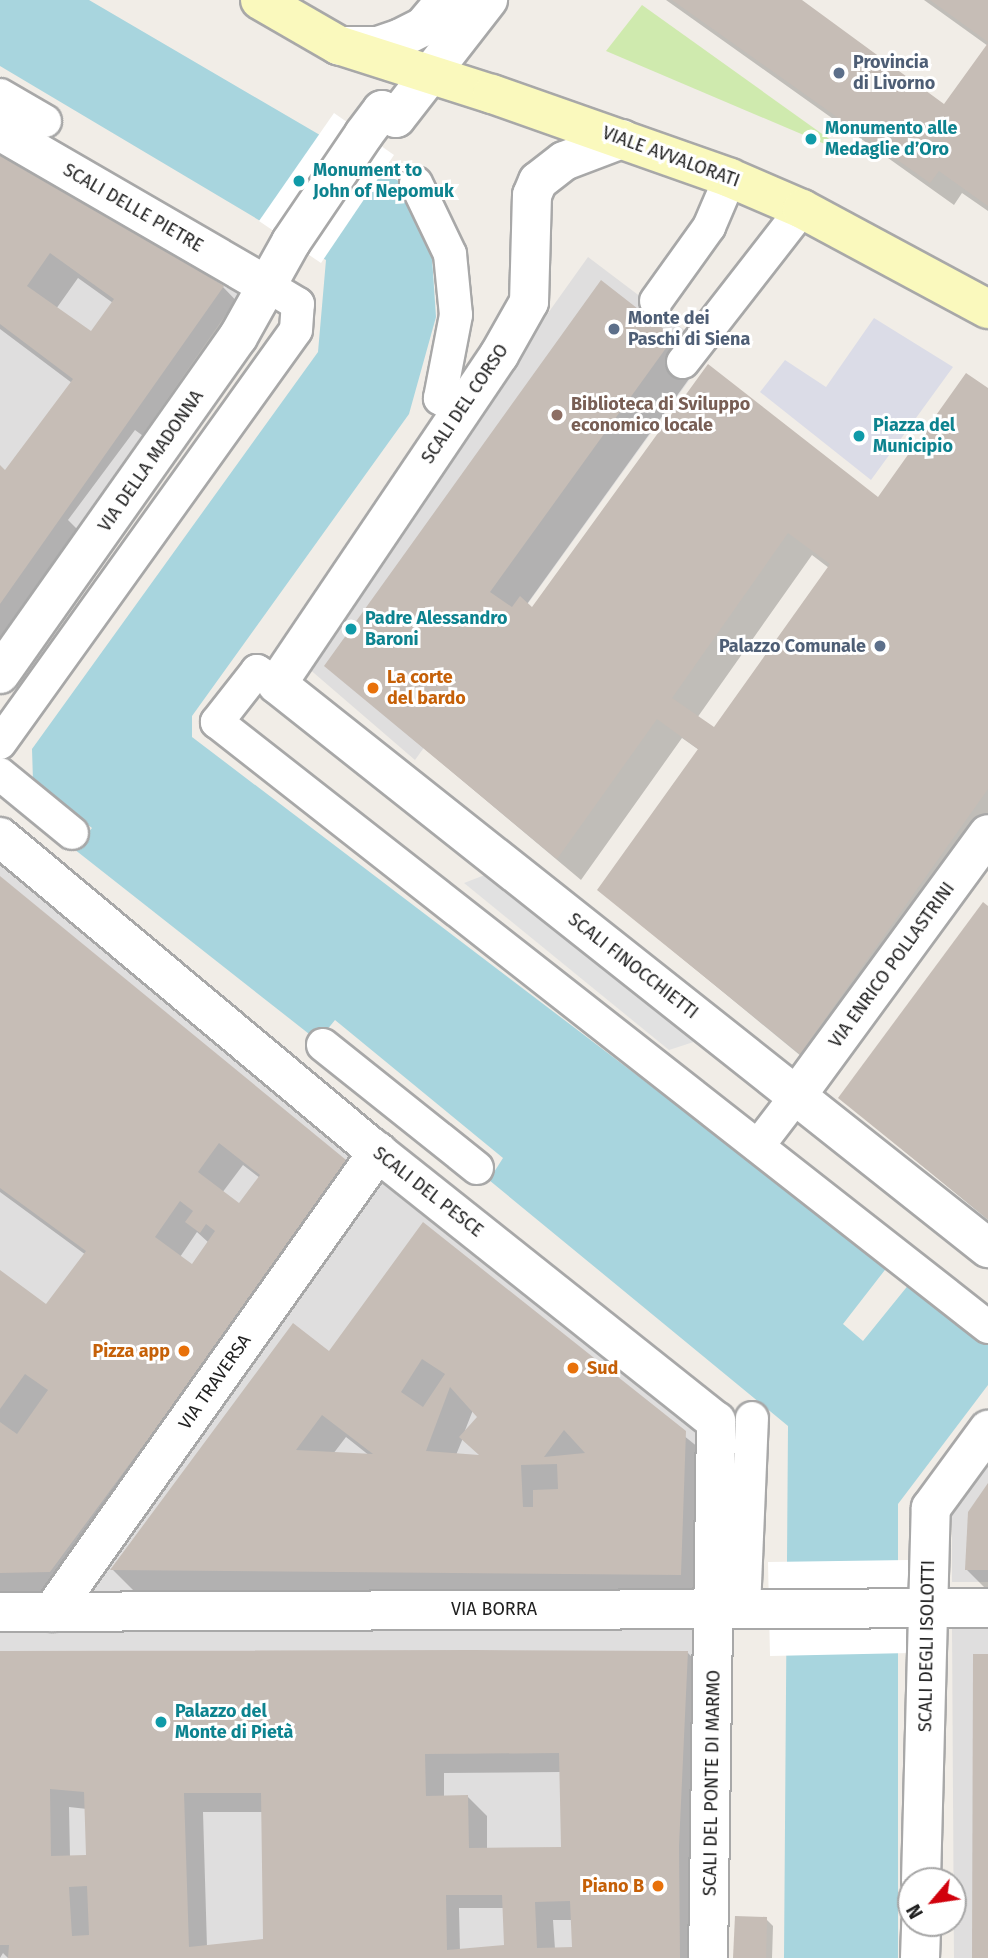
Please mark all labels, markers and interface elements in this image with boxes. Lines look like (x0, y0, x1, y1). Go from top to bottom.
place label: Provincia di Livorno (853, 52, 935, 94)
marker: Provincia di Livorno (831, 65, 847, 81)
place label: Monumento alle Medaglie d’Oro (825, 118, 957, 160)
street label: VIALE AVVALORATI (599, 122, 743, 192)
marker: Monumento alle Medaglie d’Oro (803, 131, 819, 147)
street label: SCALI DELLE PIETRE (59, 159, 207, 257)
place label: Monument to John of Nepomuk (313, 160, 454, 202)
marker: Monument to John of Nepomuk (291, 173, 307, 189)
place label: Monte dei Paschi di Siena (628, 308, 750, 350)
marker: Monte dei Paschi di Siena (606, 321, 622, 337)
street label: SCALI DEL CORSO (417, 340, 513, 468)
street label: VIA DELLA MADONNA (94, 386, 208, 536)
place label: Biblioteca di Sviluppo economico locale (571, 394, 750, 436)
marker: Biblioteca di Sviluppo economico locale (549, 407, 565, 423)
place label: Piazza del Municipio (873, 415, 955, 458)
marker: Piazza del Municipio (851, 428, 867, 444)
place label: Padre Alessandro Baroni (365, 608, 508, 650)
marker: Padre Alessandro Baroni (343, 621, 359, 637)
place label: Palazzo Comunale (719, 635, 866, 657)
marker: Palazzo Comunale (872, 638, 888, 654)
place label: La corte del bardo (387, 667, 466, 710)
marker: La corte del bardo (365, 680, 381, 696)
street label: VIA ENRICO POLLASTRINI (825, 878, 959, 1052)
street label: SCALI FINOCCHIETTI (564, 909, 702, 1023)
street label: SCALI DEL PESCE (369, 1142, 487, 1242)
street label: VIA TRAVERSA (174, 1330, 256, 1434)
place label: Pizza app (92, 1340, 170, 1362)
marker: Pizza app (176, 1343, 192, 1359)
place label: Sud (587, 1357, 618, 1379)
marker: Sud (565, 1360, 581, 1376)
street label: SCALI DEGLI ISOLOTTI (915, 1560, 939, 1732)
street label: VIA BORRA (451, 1598, 537, 1620)
street label: SCALI DEL PONTE DI MARMO (699, 1670, 725, 1896)
place label: Palazzo del Monte di Pietà (175, 1701, 293, 1744)
marker: Palazzo del Monte di Pietà (153, 1714, 169, 1730)
north arrow (897, 1867, 967, 1937)
place label: Piano B (582, 1875, 644, 1897)
marker: Piano B (650, 1878, 666, 1894)
text: N (902, 1900, 928, 1923)

